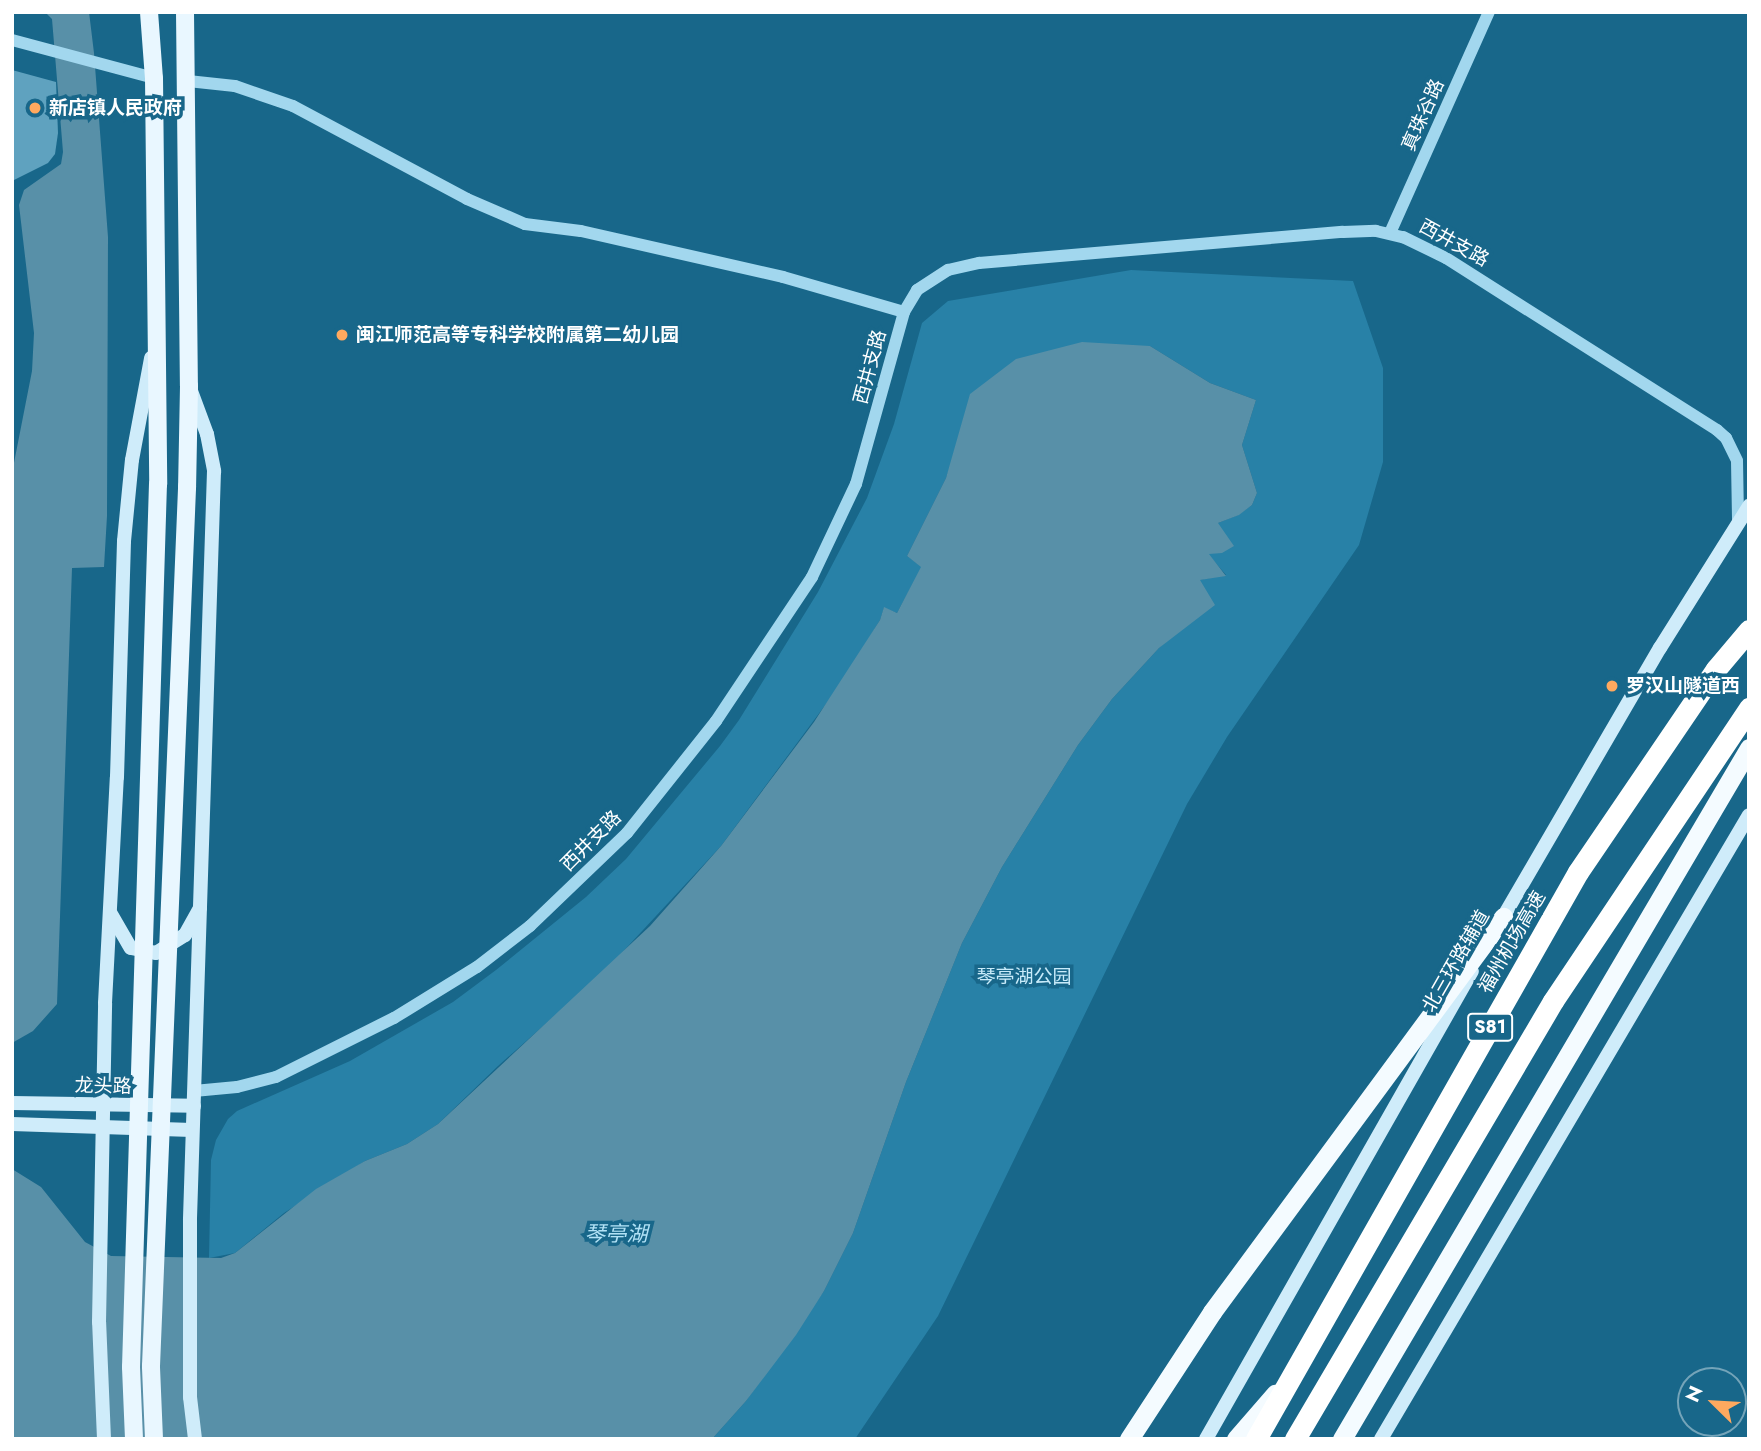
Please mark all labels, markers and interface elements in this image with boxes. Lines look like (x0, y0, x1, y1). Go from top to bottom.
street label: 真珠谷路 (1397, 76, 1449, 154)
place label: 新店镇人民政府 (49, 97, 182, 119)
marker: 新店镇人民政府 (27, 100, 43, 116)
street label: 西井支路 (1415, 215, 1493, 271)
place label: 闽江师范高等专科学校附属第二幼儿园 (356, 324, 679, 346)
marker: 闽江师范高等专科学校附属第二幼儿园 (334, 327, 350, 343)
street label: 西井支路 (849, 327, 891, 407)
place label: 罗汉山隧道西 (1626, 675, 1740, 697)
marker: 罗汉山隧道西 (1604, 678, 1620, 694)
street label: 西井支路 (556, 806, 626, 876)
street label: 福州机场高速 (1474, 887, 1550, 997)
street label: 北三环路辅道 (1418, 906, 1494, 1016)
park label: 琴亭湖公园 (977, 966, 1071, 988)
road number: S81 (1466, 1012, 1514, 1042)
street label: 龙头路 (74, 1074, 132, 1098)
water label: 琴亭湖 (585, 1221, 647, 1247)
north arrow (1677, 1367, 1747, 1437)
text: N (1679, 1382, 1710, 1406)

